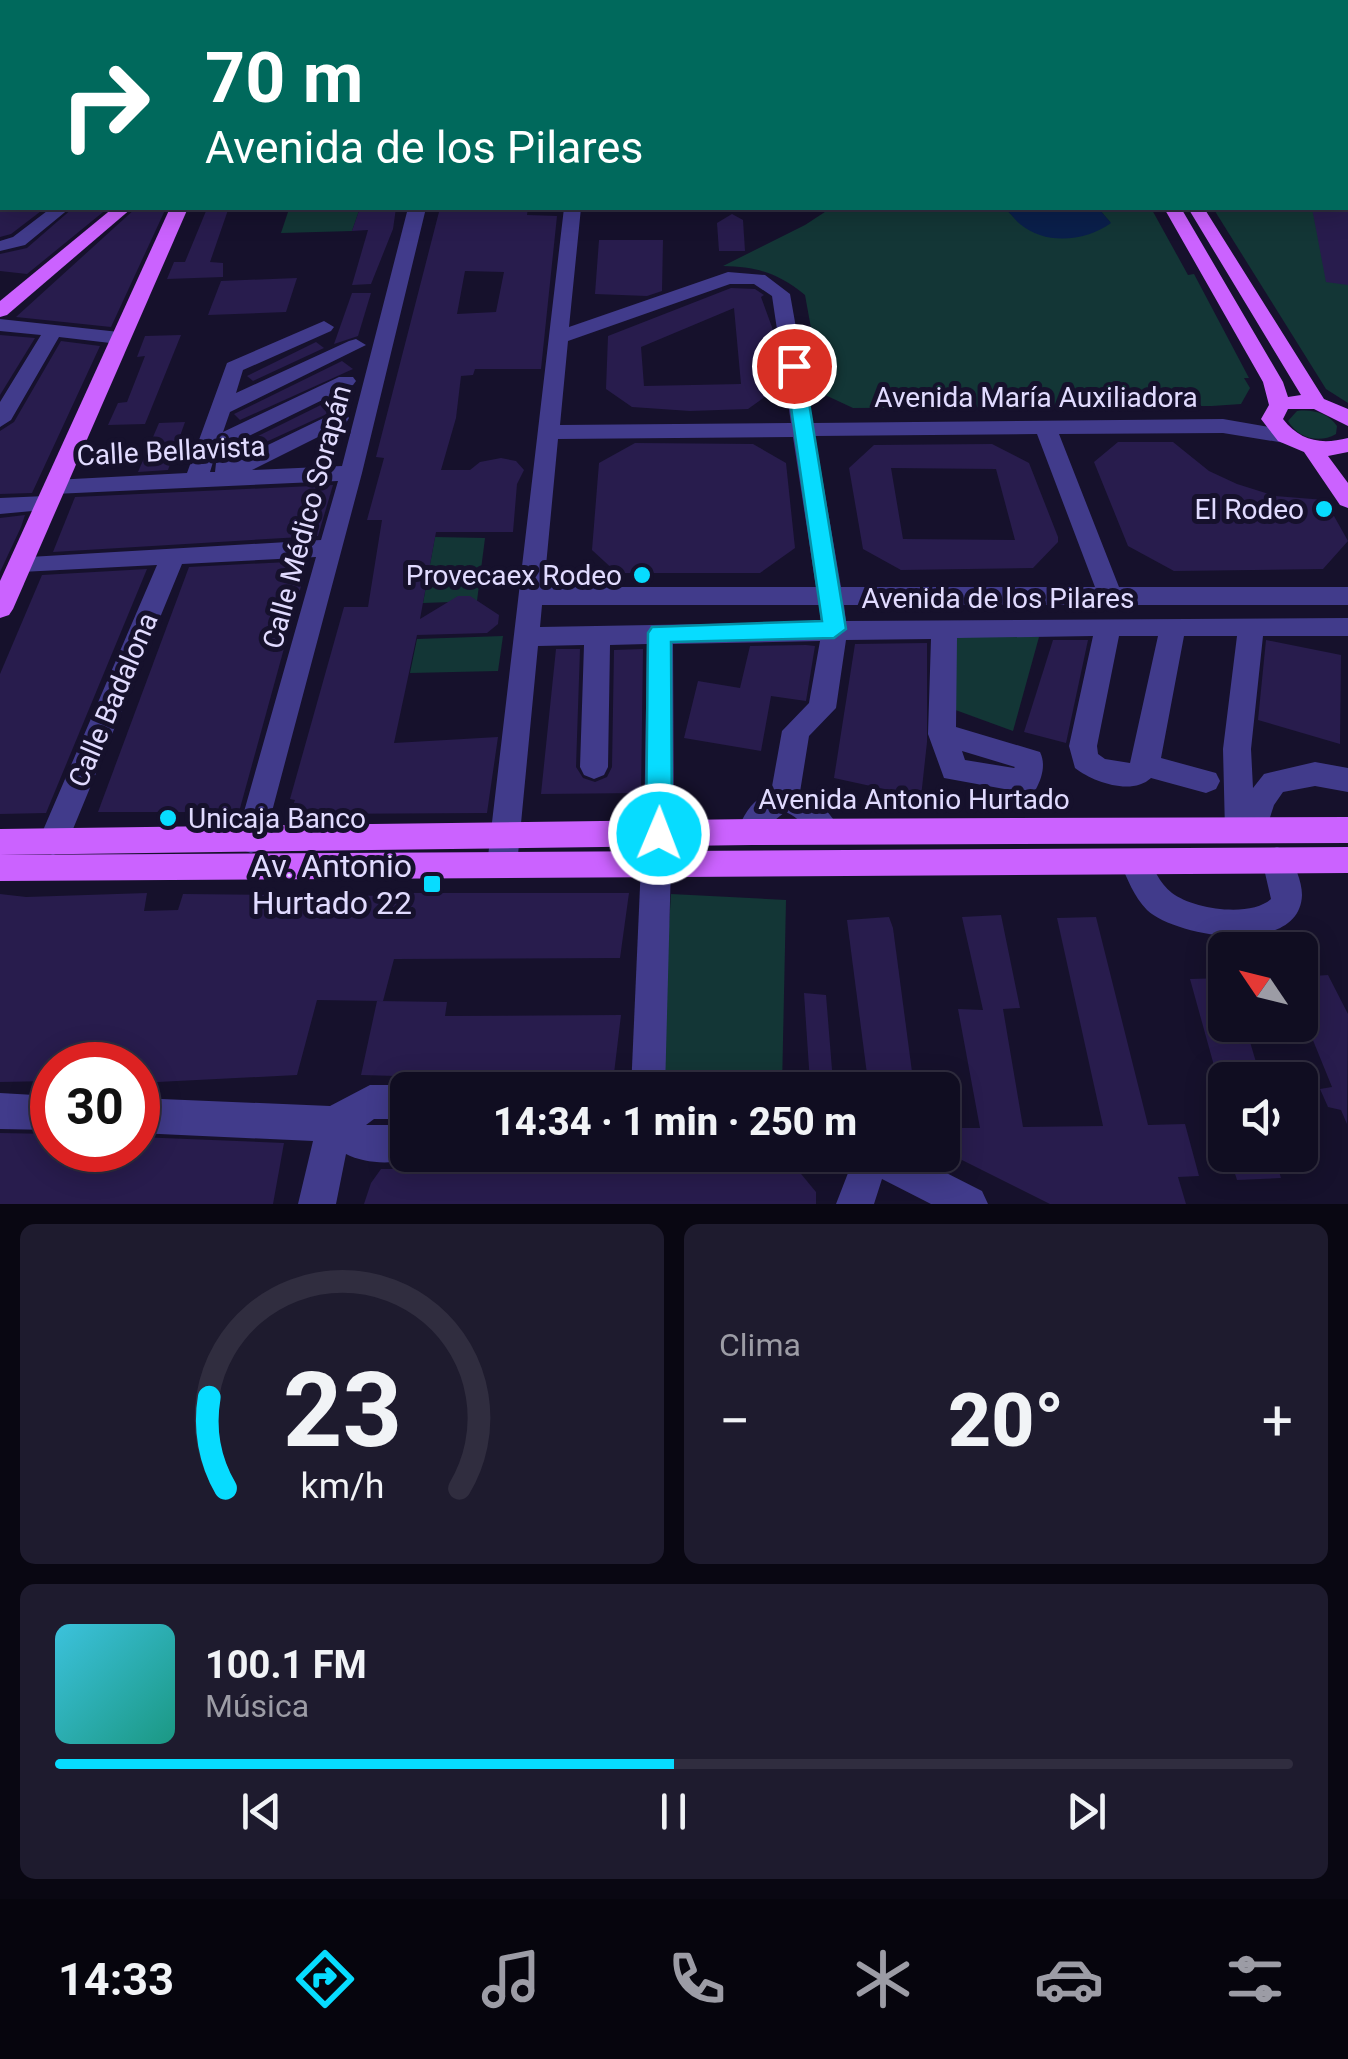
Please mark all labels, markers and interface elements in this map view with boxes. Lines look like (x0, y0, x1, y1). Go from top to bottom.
text: 70 m (205, 37, 363, 119)
icon: right (40, 40, 170, 170)
text: Avenida de los Pilares (205, 121, 644, 174)
pin (752, 324, 837, 409)
icon: arrive (767, 339, 822, 394)
street label: Avenida María Auxiliadora (874, 381, 1198, 414)
street label: Calle Médico Sorapán (256, 382, 358, 652)
street label: Calle Bellavista (76, 430, 266, 472)
place label: El Rodeo (1195, 493, 1304, 526)
marker: El Rodeo (1313, 498, 1335, 520)
place label: Provecaex Rodeo (406, 559, 622, 592)
marker: Provecaex Rodeo (631, 564, 653, 586)
street label: Avenida de los Pilares (862, 582, 1134, 615)
street label: Calle Badalona (61, 608, 165, 792)
position arrow (607, 782, 711, 886)
street label: Avenida Antonio Hurtado (758, 783, 1070, 816)
place label: Unicaja Banco (188, 802, 366, 835)
marker: Unicaja Banco (157, 807, 179, 829)
place label: Av. Antonio Hurtado 22 (251, 847, 412, 922)
marker: Av. Antonio Hurtado 22 (421, 873, 443, 895)
north arrow (1208, 932, 1318, 1042)
map controls (1208, 932, 1318, 1172)
speed limit sign: 30 (30, 1042, 160, 1172)
button: sound (1208, 1062, 1318, 1172)
text: 14:34 · 1 min · 250 m (493, 1100, 857, 1144)
text: Clima (719, 1326, 801, 1364)
text: 23 (282, 1350, 402, 1471)
text: 20° (948, 1376, 1064, 1464)
text: − (719, 1389, 750, 1453)
text: + (1262, 1389, 1293, 1453)
text: km/h (300, 1465, 384, 1507)
text: 100.1 FM (205, 1643, 367, 1687)
text: Música (205, 1687, 309, 1725)
icon: previous (234, 1784, 289, 1839)
icon: pause (646, 1784, 701, 1839)
icon: next (1059, 1784, 1114, 1839)
icon: directions (290, 1944, 360, 2014)
icon: music (476, 1944, 546, 2014)
icon: phone (662, 1944, 732, 2014)
icon: climate (848, 1944, 918, 2014)
icon: car (1034, 1944, 1104, 2014)
icon: filters (1220, 1944, 1290, 2014)
text: 14:33 (58, 1953, 174, 2006)

